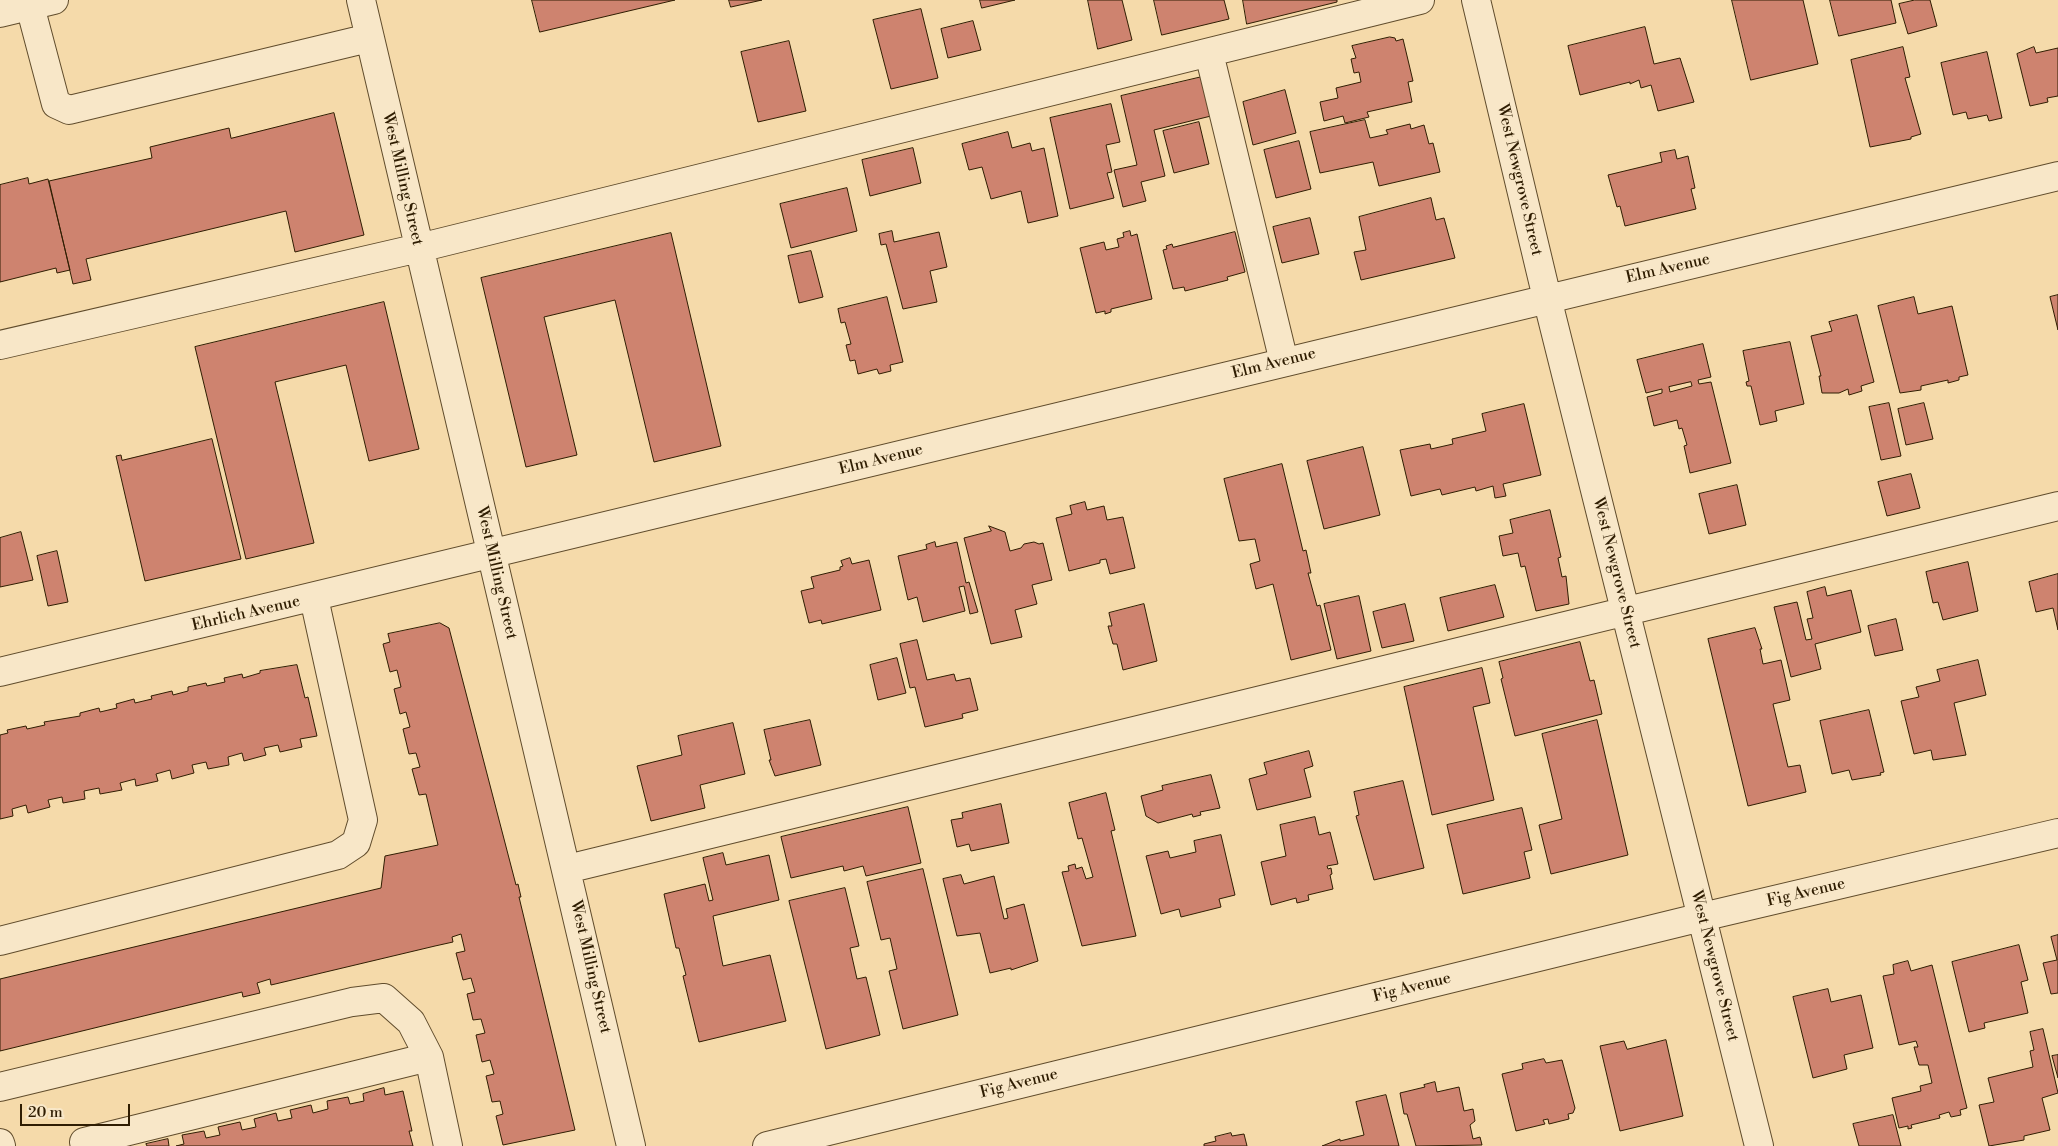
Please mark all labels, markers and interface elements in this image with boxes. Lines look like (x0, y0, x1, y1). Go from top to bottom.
street label: West Newgrove Street (1492, 102, 1546, 258)
street label: West Milling Street (377, 110, 427, 248)
street label: Elm Avenue (1624, 250, 1712, 288)
street label: Elm Avenue (1230, 344, 1318, 384)
street label: Elm Avenue (837, 440, 925, 480)
street label: West Newgrove Street (1588, 495, 1644, 651)
street label: West Milling Street (471, 504, 521, 642)
street label: Ehrlich Avenue (190, 592, 302, 636)
street label: Fig Avenue (1765, 875, 1847, 911)
street label: West Newgrove Street (1686, 888, 1742, 1044)
street label: West Milling Street (565, 898, 615, 1036)
street label: Fig Avenue (1371, 969, 1453, 1007)
street label: Fig Avenue (978, 1065, 1060, 1103)
scale bar (22, 1094, 132, 1126)
text: 20 m (28, 1103, 63, 1122)

